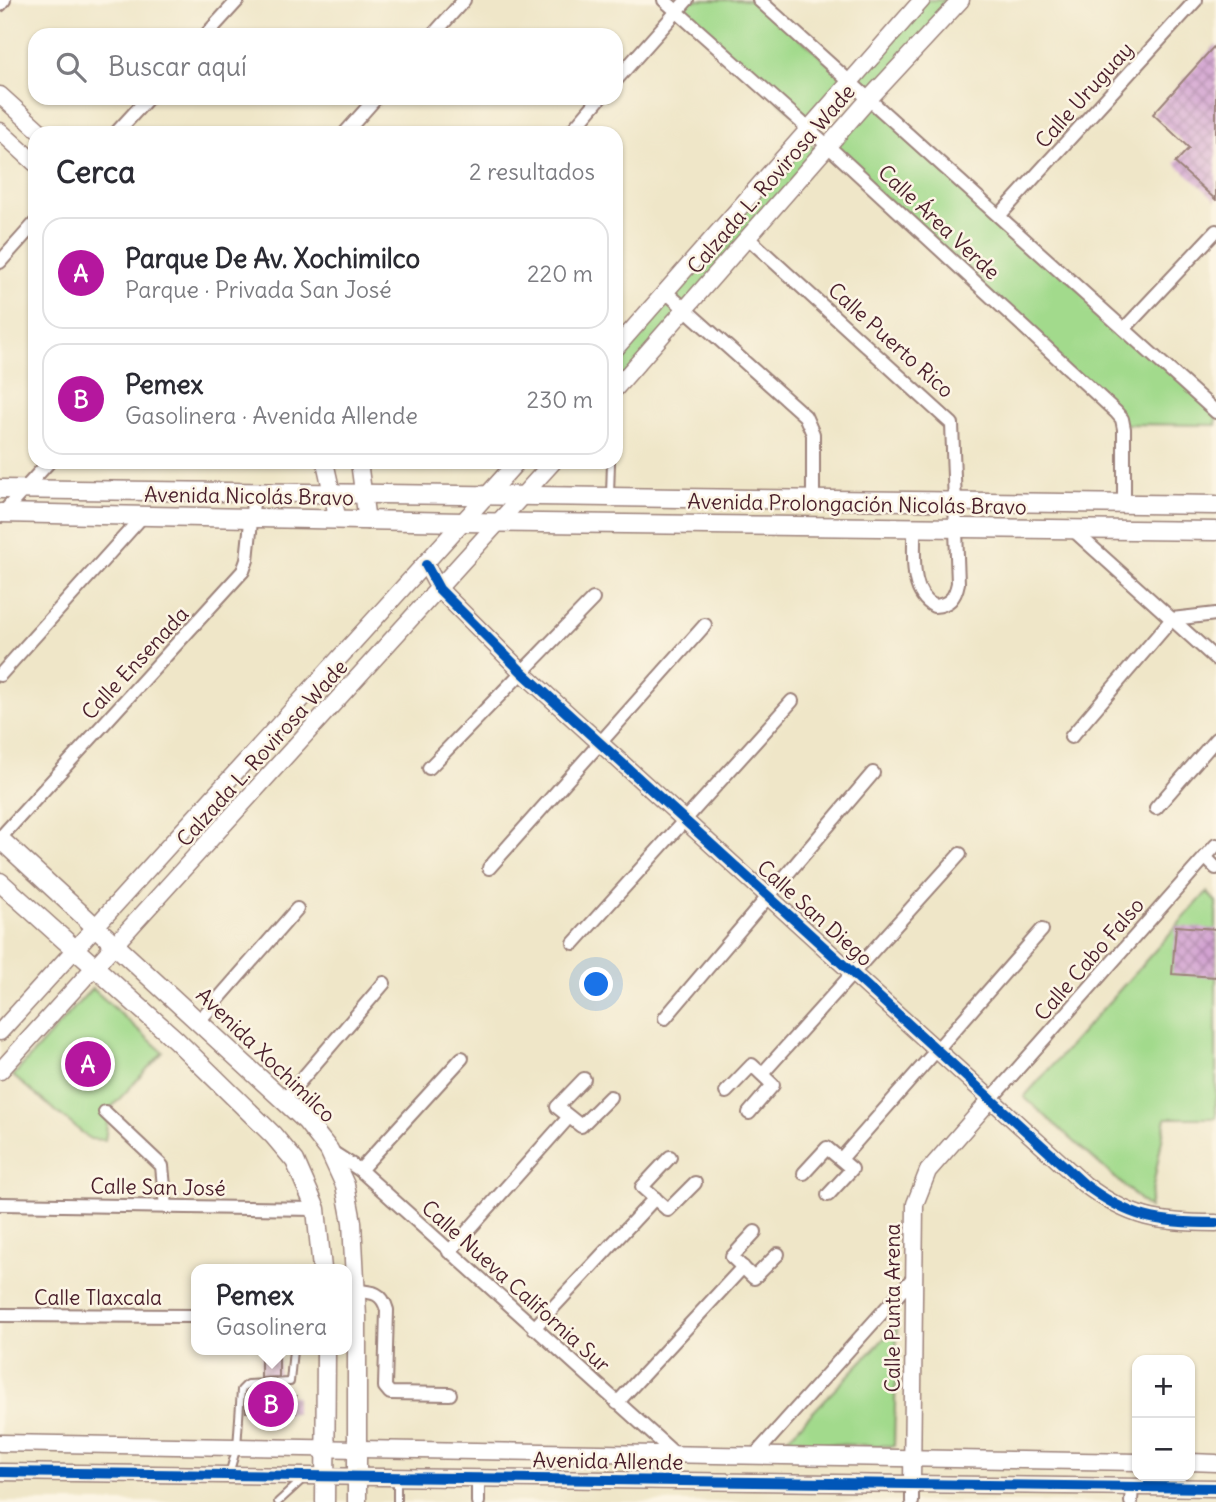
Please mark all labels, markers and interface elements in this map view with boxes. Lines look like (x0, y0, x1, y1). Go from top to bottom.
search box (28, 28, 623, 105)
street label: Calle Uruguay (1029, 36, 1139, 154)
icon: search (52, 48, 90, 86)
text: Buscar aquí (108, 50, 247, 83)
street label: Calzada L. Rovirosa Wade (681, 79, 861, 279)
text: Cerca (56, 153, 135, 191)
text: 2 resultados (469, 157, 595, 186)
street label: Calle Área Verde (873, 159, 1005, 285)
text: Parque De Av. Xochimilco (125, 242, 420, 275)
text: A (74, 259, 88, 288)
text: 220 m (527, 259, 593, 288)
text: Parque · Privada San José (125, 275, 392, 304)
street label: Calle Puerto Rico (822, 276, 960, 404)
text: Pemex (125, 368, 203, 401)
text: B (73, 385, 89, 414)
text: 230 m (527, 385, 593, 414)
text: Gasolinera · Avenida Allende (125, 401, 418, 430)
street label: Avenida Nicolás Bravo (144, 481, 354, 511)
street label: Avenida Prolongación Nicolás Bravo (687, 488, 1027, 520)
street label: Calle Ensenada (76, 601, 194, 725)
street label: Calzada L. Rovirosa Wade (171, 654, 353, 852)
street label: Calle San Diego (751, 854, 879, 972)
street label: Calle Cabo Falso (1028, 892, 1150, 1026)
your location (579, 967, 613, 1001)
street label: Avenida Xochimilco (191, 982, 341, 1128)
pin: A (65, 1038, 111, 1090)
street label: Calle San José (90, 1172, 226, 1202)
street label: Calle Nueva California Sur (416, 1194, 616, 1378)
street label: Calle Punta Arena (879, 1223, 906, 1393)
popup (191, 1264, 352, 1355)
text: Pemex (216, 1279, 294, 1312)
street label: Calle Tlaxcala (34, 1284, 162, 1311)
text: Gasolinera (216, 1312, 327, 1341)
map controls (1132, 1355, 1195, 1481)
button: + (1132, 1355, 1195, 1418)
pin: B (248, 1378, 294, 1430)
button: − (1132, 1418, 1195, 1481)
street label: Avenida Allende (532, 1446, 684, 1476)

